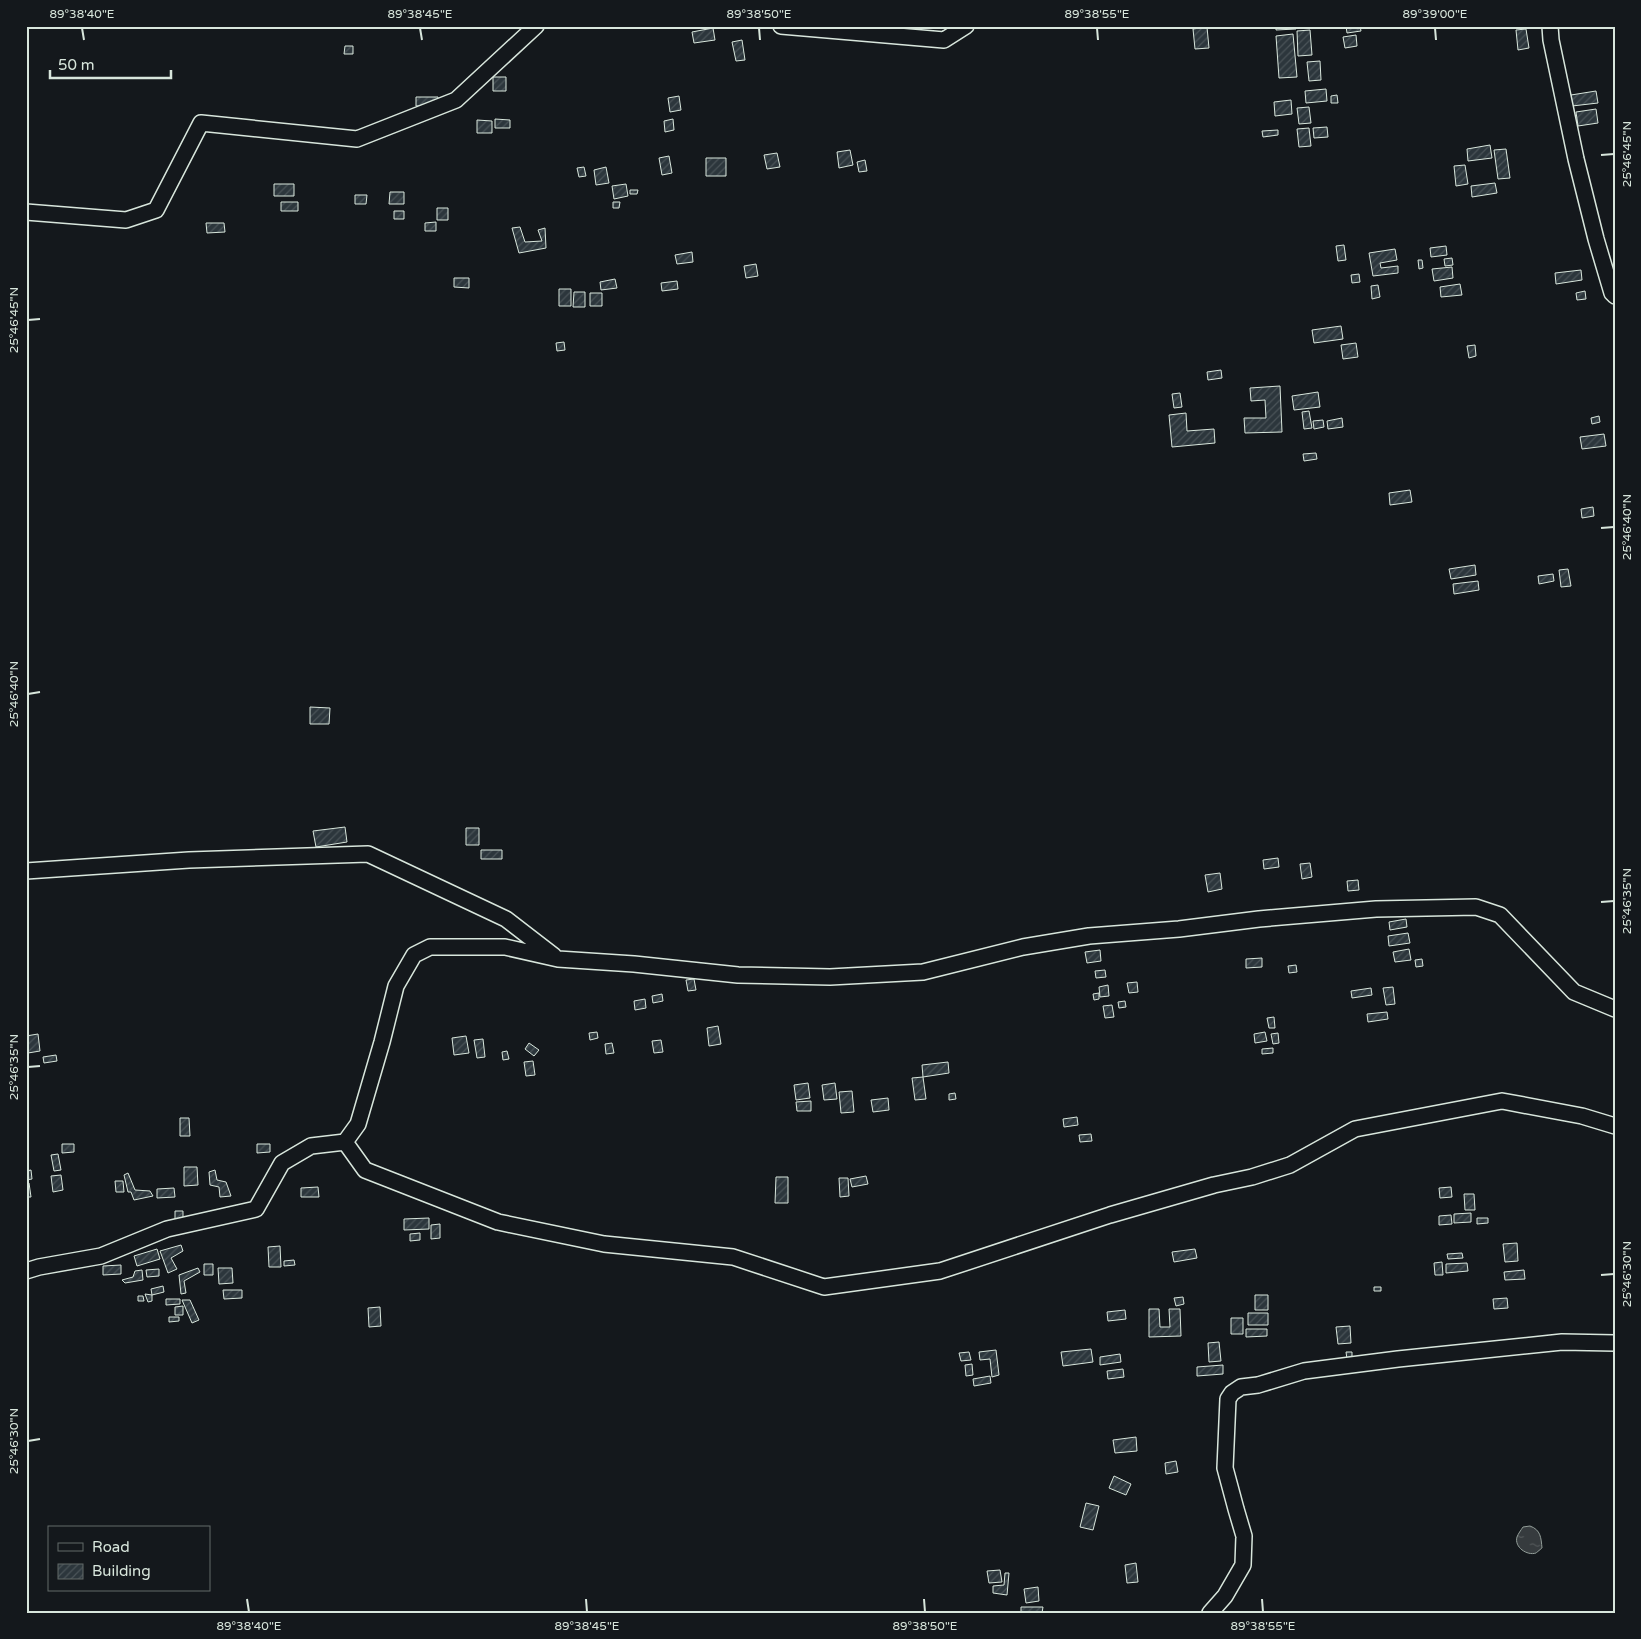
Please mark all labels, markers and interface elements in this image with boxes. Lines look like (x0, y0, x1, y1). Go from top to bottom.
text: 89°38'40"E (49, 7, 115, 21)
text: 89°38'45"E (387, 7, 453, 21)
text: 89°38'50"E (726, 7, 792, 21)
text: 89°38'55"E (1064, 7, 1130, 21)
text: 89°39'00"E (1402, 7, 1468, 21)
scale bar (50, 48, 171, 80)
text: 50 m (58, 56, 95, 74)
text: 25°46'45"N (1620, 121, 1634, 187)
text: 25°46'45"N (7, 287, 21, 353)
text: 25°46'40"N (1620, 494, 1634, 560)
text: 25°46'40"N (7, 661, 21, 727)
text: 25°46'35"N (1620, 868, 1634, 934)
text: 25°46'35"N (7, 1034, 21, 1100)
text: 25°46'30"N (1620, 1241, 1634, 1307)
text: 25°46'30"N (7, 1408, 21, 1474)
legend (48, 1526, 210, 1592)
text: Road (92, 1538, 130, 1556)
text: Building (92, 1562, 151, 1580)
text: 89°38'40"E (216, 1619, 282, 1633)
text: 89°38'45"E (554, 1619, 620, 1633)
text: 89°38'50"E (892, 1619, 958, 1633)
text: 89°38'55"E (1230, 1619, 1296, 1633)

